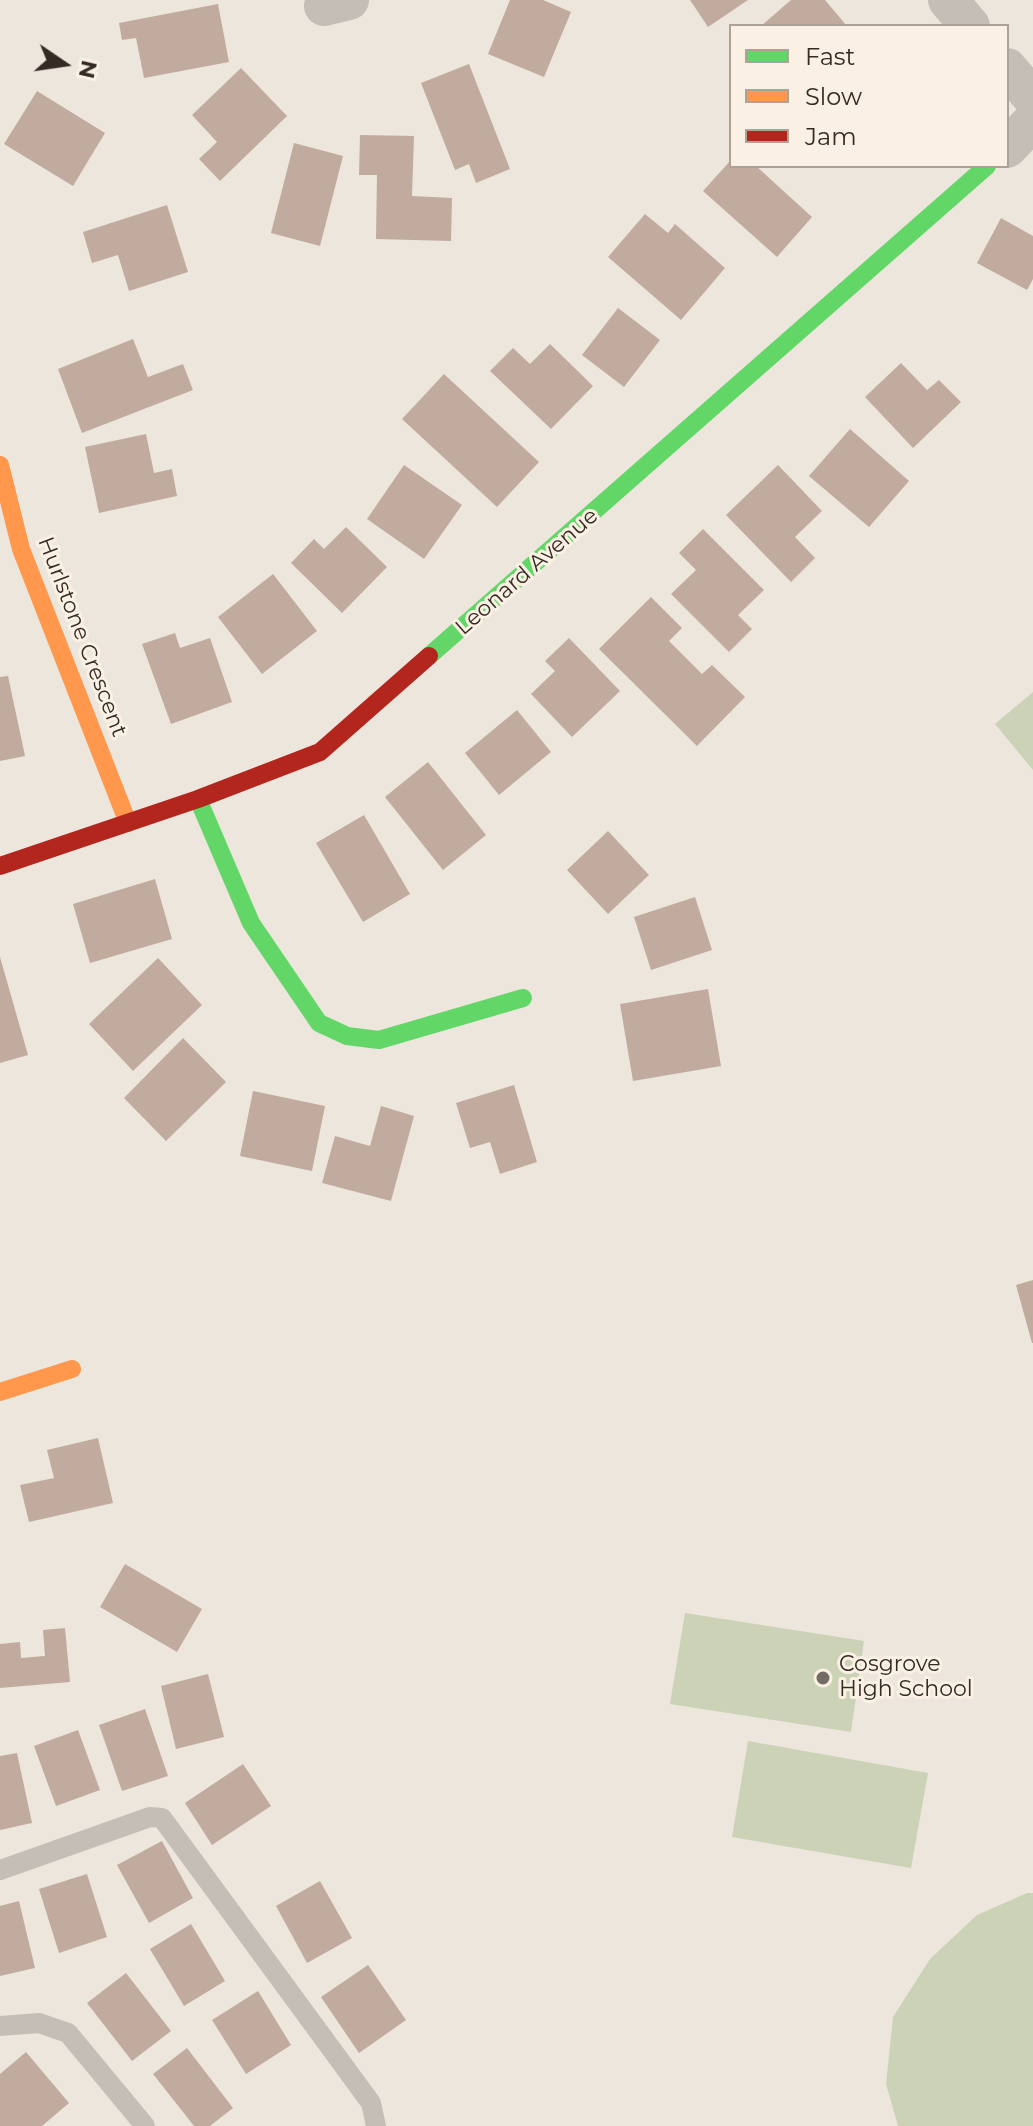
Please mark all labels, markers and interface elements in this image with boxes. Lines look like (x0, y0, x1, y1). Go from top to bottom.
north arrow (24, 24, 104, 104)
legend (729, 24, 1009, 168)
text: Fast (805, 42, 855, 71)
text: N (73, 58, 103, 81)
text: Slow (805, 82, 862, 111)
text: Jam (805, 122, 857, 151)
street label: Leonard Avenue (450, 503, 604, 641)
street label: Hurlstone Crescent (32, 533, 132, 741)
place label: Cosgrove High School (839, 1652, 973, 1704)
marker: Cosgrove High School (814, 1669, 832, 1687)

